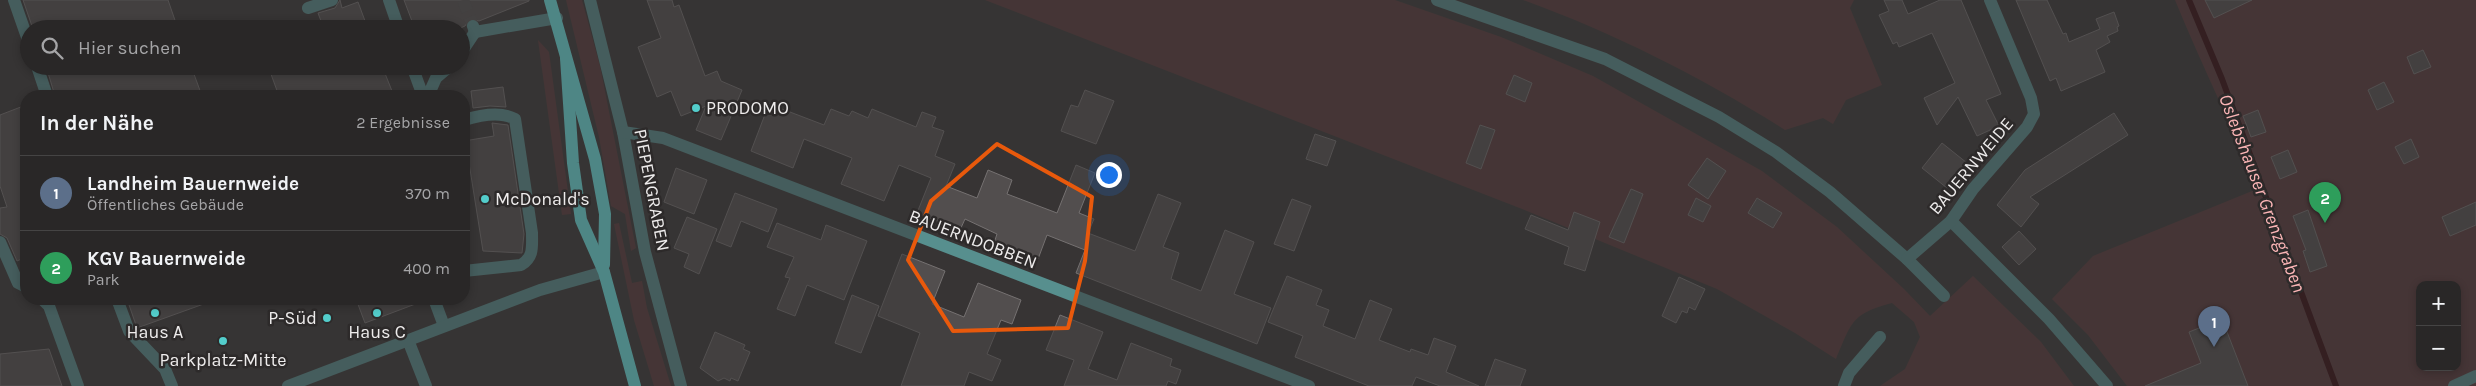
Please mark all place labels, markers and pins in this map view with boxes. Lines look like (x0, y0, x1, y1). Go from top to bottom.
place label: PRODOMO (706, 97, 789, 119)
marker: PRODOMO (690, 102, 702, 114)
pin: 2 (2309, 182, 2341, 223)
place label: McDonald's (495, 188, 590, 210)
marker: McDonald's (479, 193, 491, 205)
pin: 1 (2198, 306, 2230, 347)
marker: Haus A (149, 307, 161, 319)
place label: P-Süd (268, 307, 317, 329)
marker: Haus C (371, 307, 383, 319)
marker: P-Süd (321, 312, 333, 324)
place label: Haus A (127, 321, 183, 343)
place label: Haus C (348, 321, 406, 343)
marker: Parkplatz-Mitte (217, 335, 229, 347)
place label: Parkplatz-Mitte (160, 349, 286, 371)

